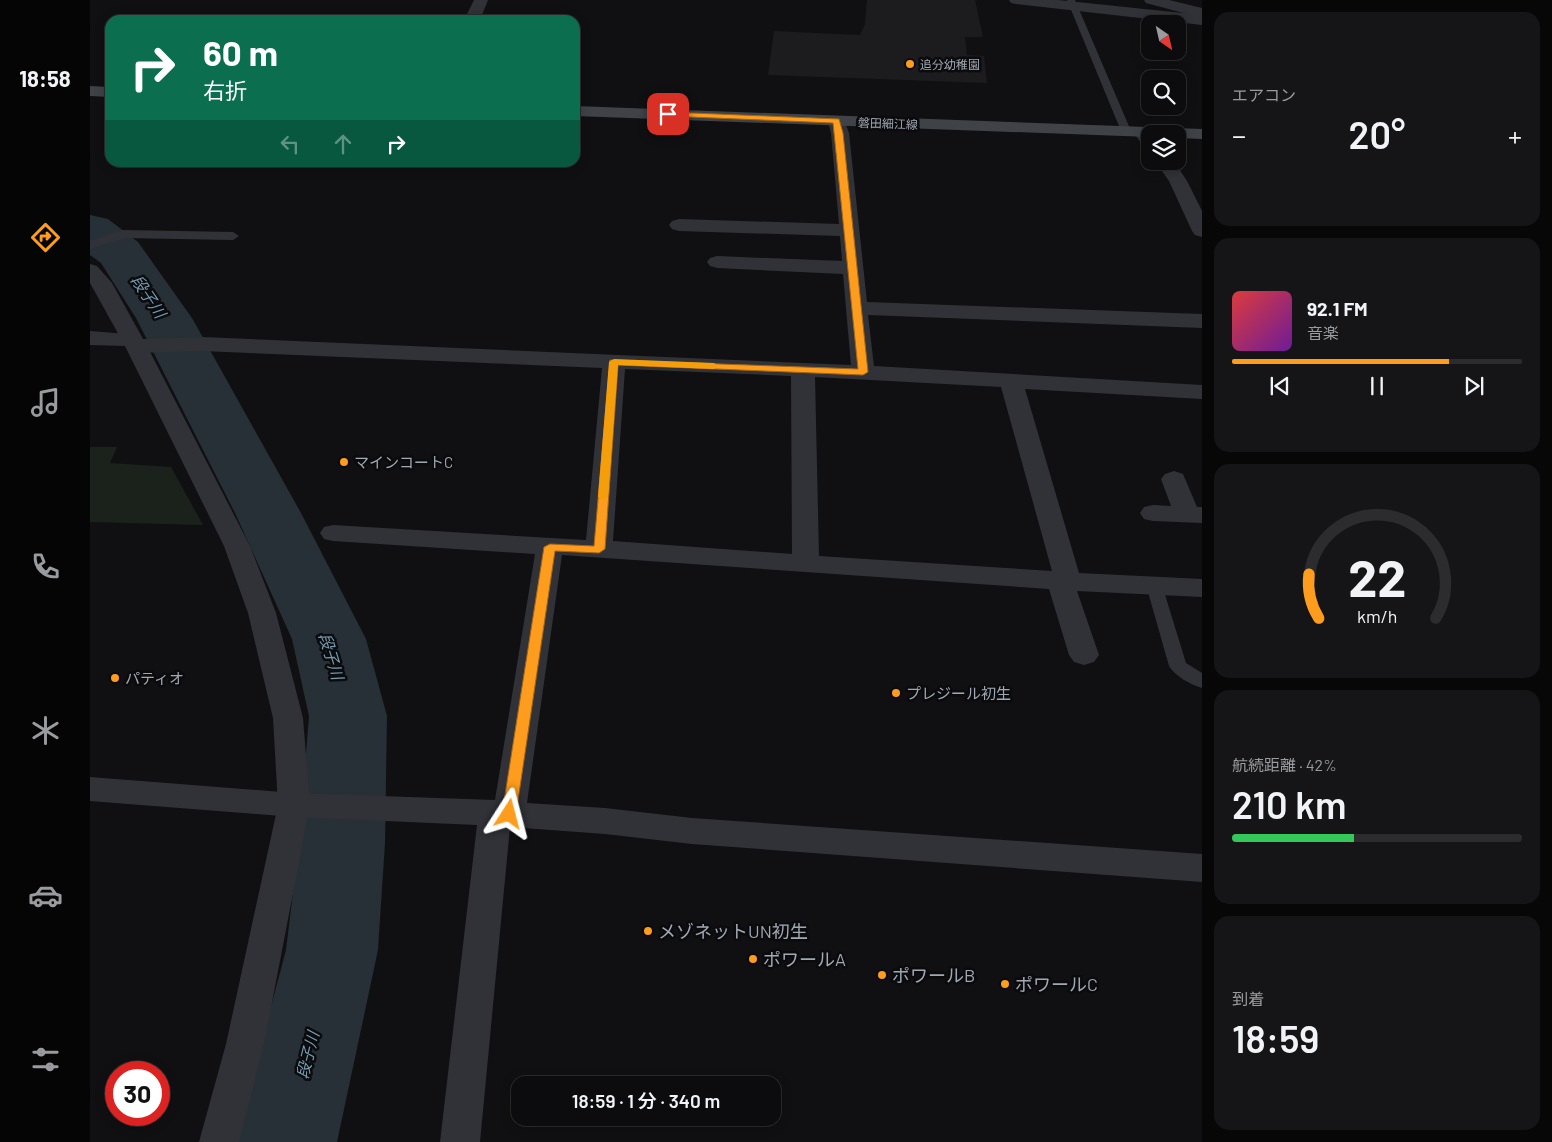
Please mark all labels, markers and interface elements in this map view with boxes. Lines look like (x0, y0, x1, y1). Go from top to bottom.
north arrow (1141, 15, 1186, 60)
map controls (1141, 15, 1186, 170)
text: 60 m (203, 31, 278, 73)
icon: right (120, 35, 185, 100)
place label: 追分幼稚園 (920, 57, 980, 71)
marker: 追分幼稚園 (904, 58, 916, 70)
text: 18:58 (19, 65, 71, 91)
button: search (1141, 70, 1186, 115)
text: 右折 (203, 77, 247, 103)
text: エアコン (1232, 85, 1296, 104)
pin (647, 93, 689, 135)
icon: arrive (654, 100, 682, 128)
text: 20° (1349, 111, 1405, 157)
street label: 磐田細江線 (858, 115, 918, 131)
text: − (1232, 118, 1246, 152)
text: + (1508, 118, 1522, 152)
button: layers (1141, 125, 1186, 170)
icon: left (276, 130, 304, 158)
icon: ahead (329, 130, 357, 158)
icon: right (382, 130, 410, 158)
icon: directions (28, 220, 63, 255)
water label: 段子川 (128, 271, 171, 323)
text: 92.1 FM (1307, 297, 1368, 320)
text: 音楽 (1307, 323, 1339, 342)
icon: previous (1266, 372, 1294, 400)
icon: pause (1363, 372, 1391, 400)
icon: next (1460, 372, 1488, 400)
icon: music (28, 385, 63, 420)
place label: マインコートC (354, 453, 453, 471)
marker: マインコートC (338, 456, 350, 468)
text: 22 (1348, 545, 1406, 607)
icon: phone (28, 549, 63, 584)
text: km/h (1357, 605, 1397, 627)
water label: 段子川 (316, 630, 349, 684)
place label: パティオ (125, 669, 184, 687)
marker: パティオ (109, 672, 121, 684)
place label: プレジール初生 (906, 684, 1011, 702)
marker: プレジール初生 (890, 687, 902, 699)
icon: climate (28, 713, 63, 748)
text: 航続距離 · 42% (1232, 755, 1337, 774)
text: 210 km (1232, 781, 1347, 827)
position arrow (482, 787, 534, 839)
icon: car (28, 878, 63, 913)
place label: メゾネットUN初生 (658, 920, 808, 942)
marker: メゾネットUN初生 (642, 925, 654, 937)
place label: ポワールA (763, 948, 846, 970)
marker: ポワールA (747, 953, 759, 965)
place label: ポワールB (892, 964, 975, 986)
marker: ポワールB (876, 969, 888, 981)
place label: ポワールC (1015, 973, 1098, 995)
marker: ポワールC (999, 978, 1011, 990)
text: 到着 (1232, 989, 1264, 1008)
text: 18:59 (1232, 1015, 1319, 1061)
water label: 段子川 (292, 1027, 323, 1081)
icon: filters (28, 1042, 63, 1077)
speed limit sign: 30 (105, 1061, 170, 1126)
text: 18:59 · 1 分 · 340 m (572, 1089, 720, 1112)

